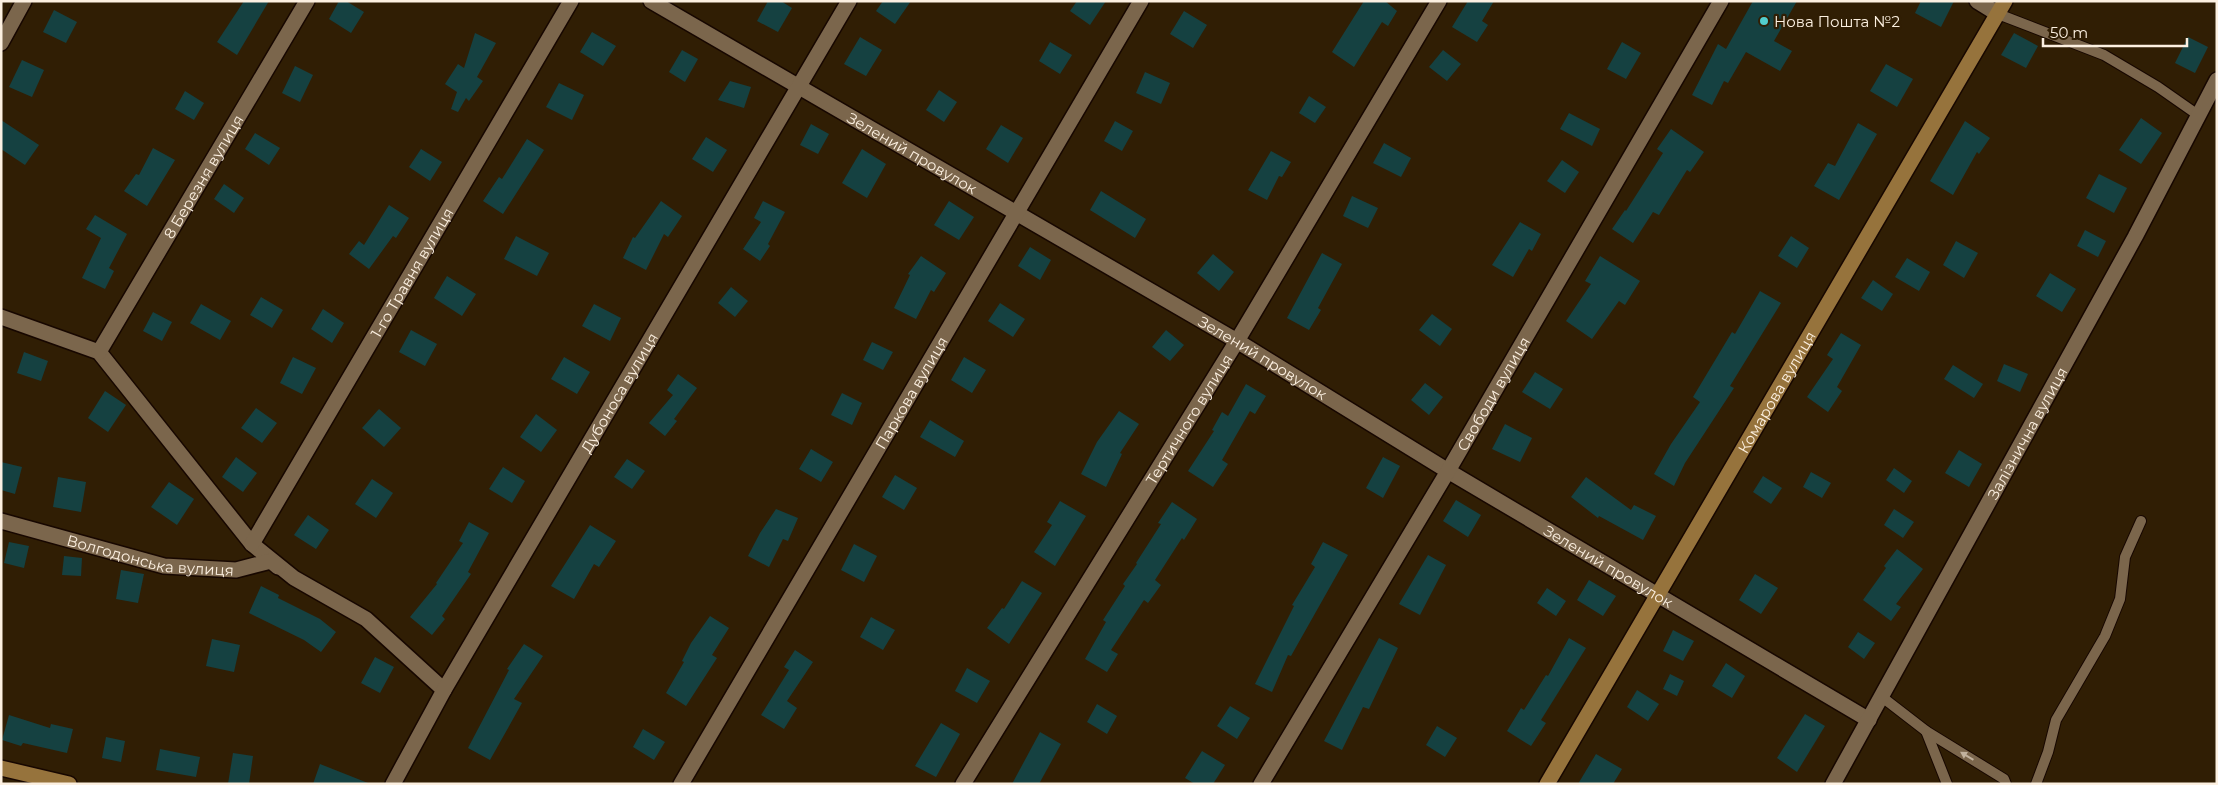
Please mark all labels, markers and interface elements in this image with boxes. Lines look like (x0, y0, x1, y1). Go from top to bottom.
place label: Нова Пошта №2 (1774, 12, 1900, 31)
marker: Нова Пошта №2 (1758, 15, 1770, 27)
scale bar (2043, 15, 2187, 47)
text: 50 m (2050, 23, 2088, 42)
street label: Зелений провулок (844, 108, 981, 198)
street label: 8 Березня вулиця (159, 111, 247, 242)
street label: 1-го Травня вулиця (366, 204, 457, 341)
street label: Зелений провулок (1195, 311, 1331, 404)
street label: Комарова вулиця (1733, 328, 1819, 457)
street label: Дубоноса вулиця (576, 329, 662, 456)
street label: Паркова вулиця (870, 333, 951, 452)
street label: Свободи вулиця (1452, 333, 1534, 454)
street label: Тертичного вулиця (1141, 350, 1236, 488)
street label: Залізнична вулиця (1983, 363, 2071, 502)
street label: Зелений провулок (1541, 520, 1677, 612)
street label: Волгодонська вулиця (65, 530, 235, 579)
one-way arrow (1961, 752, 1974, 761)

